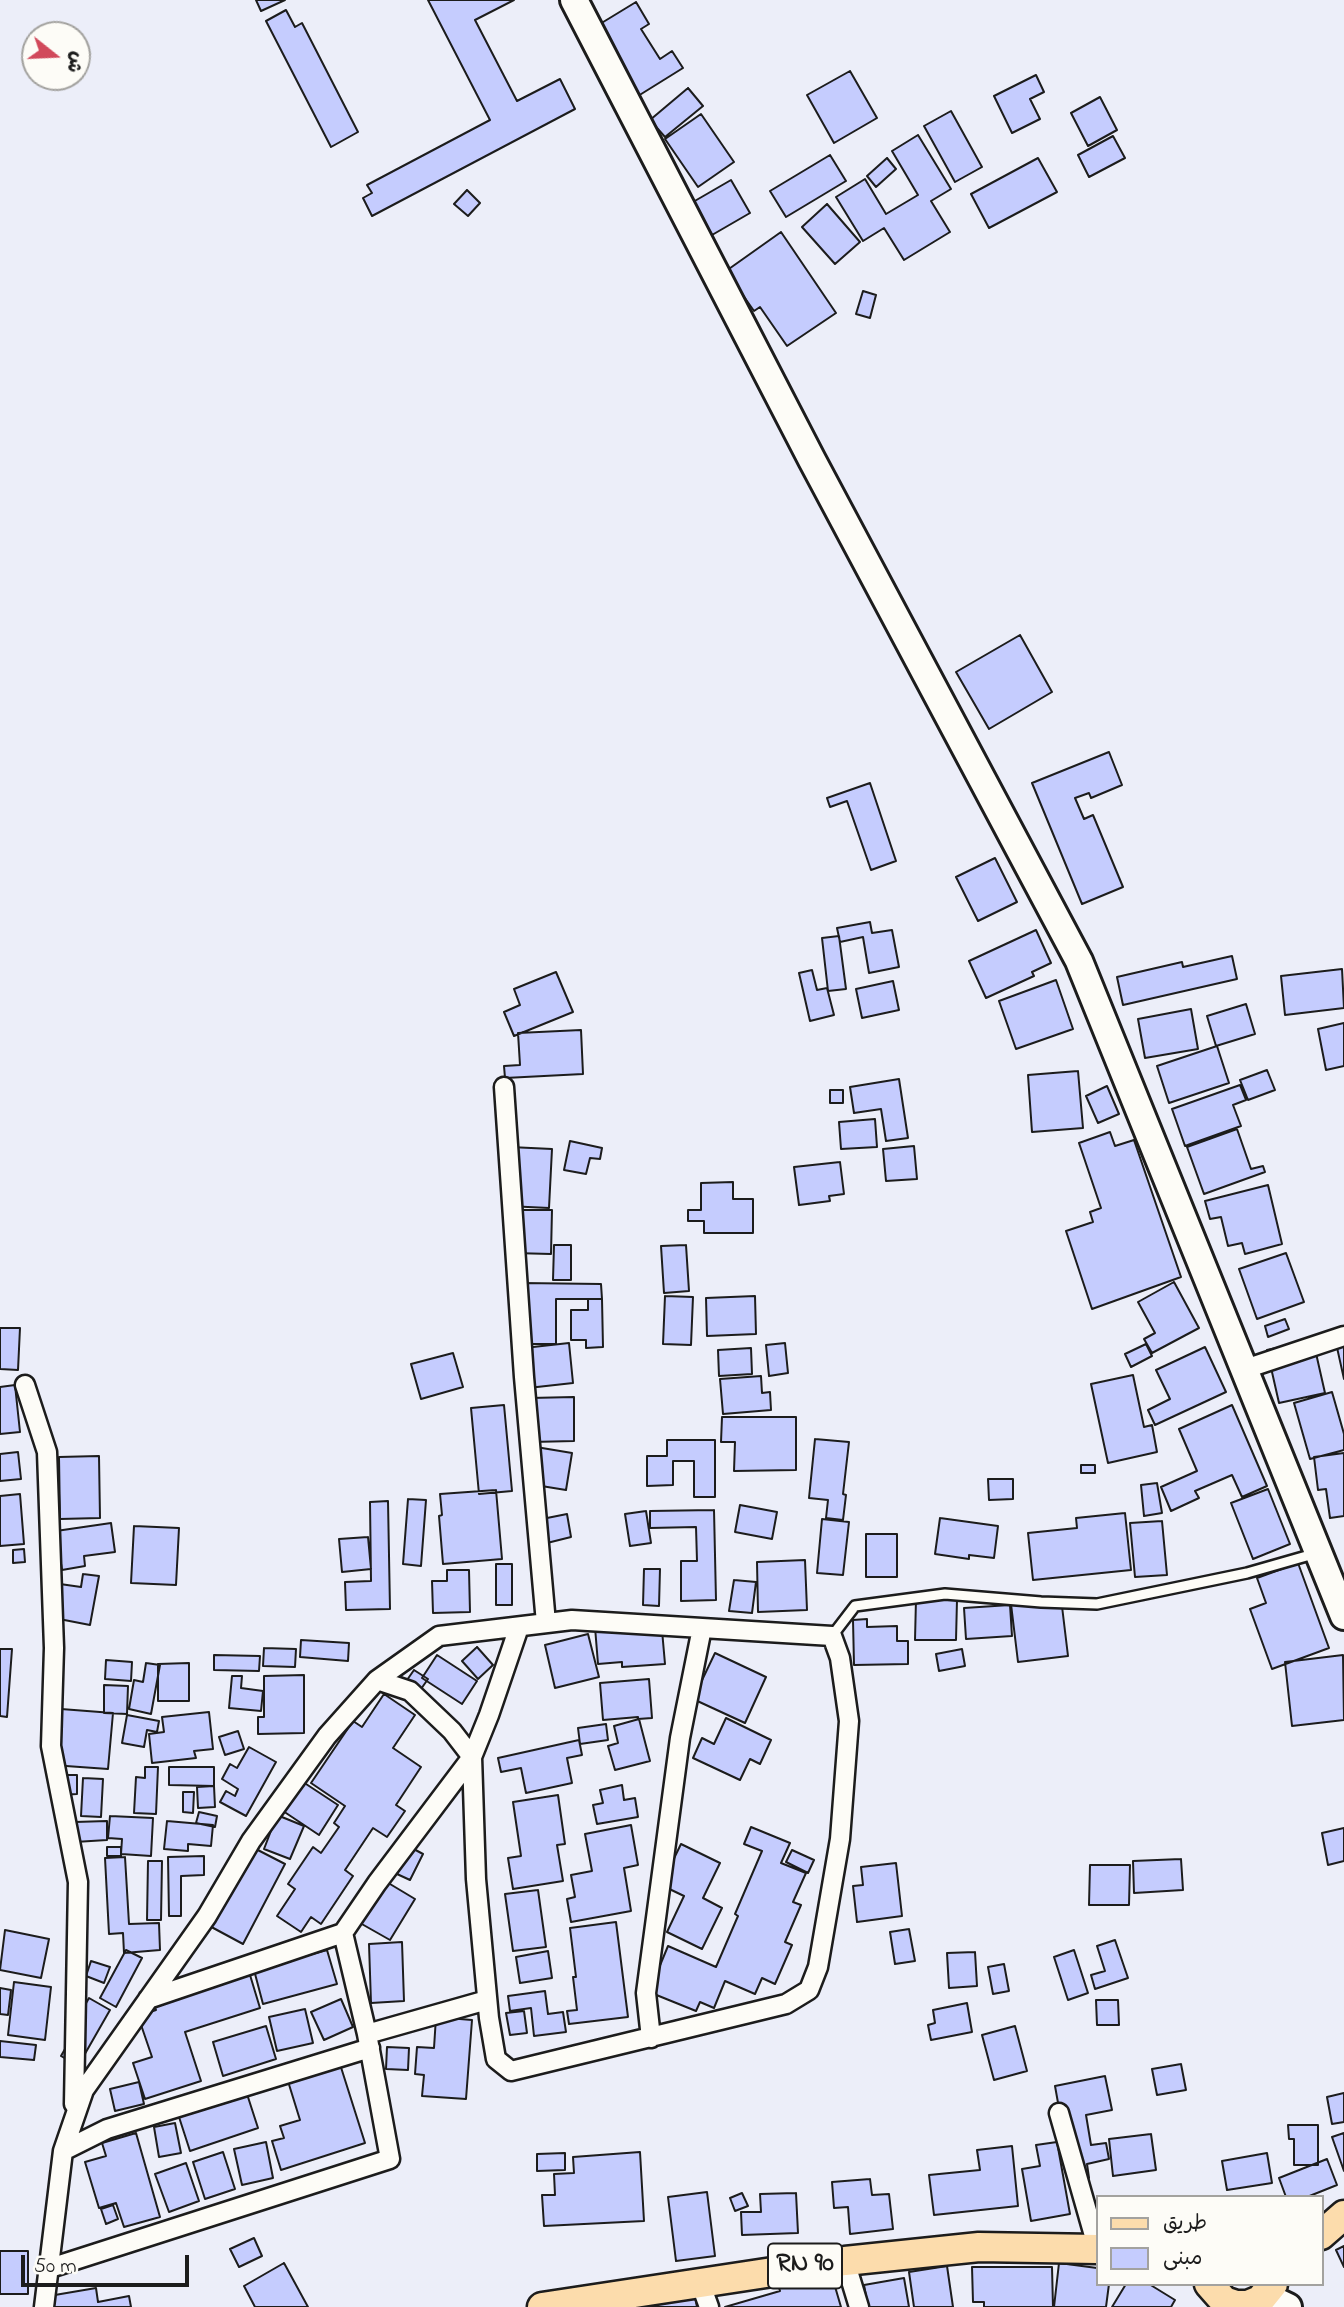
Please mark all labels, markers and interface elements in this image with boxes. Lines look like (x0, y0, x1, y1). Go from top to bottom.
north arrow (21, 21, 91, 91)
text: ش (58, 48, 91, 76)
legend (1096, 2195, 1323, 2286)
text: طريق (1163, 2209, 1207, 2239)
scale bar (24, 2240, 192, 2284)
road number: RN 90 (768, 2244, 842, 2288)
text: مبنى (1163, 2244, 1202, 2274)
text: 50 m (34, 2252, 77, 2282)

